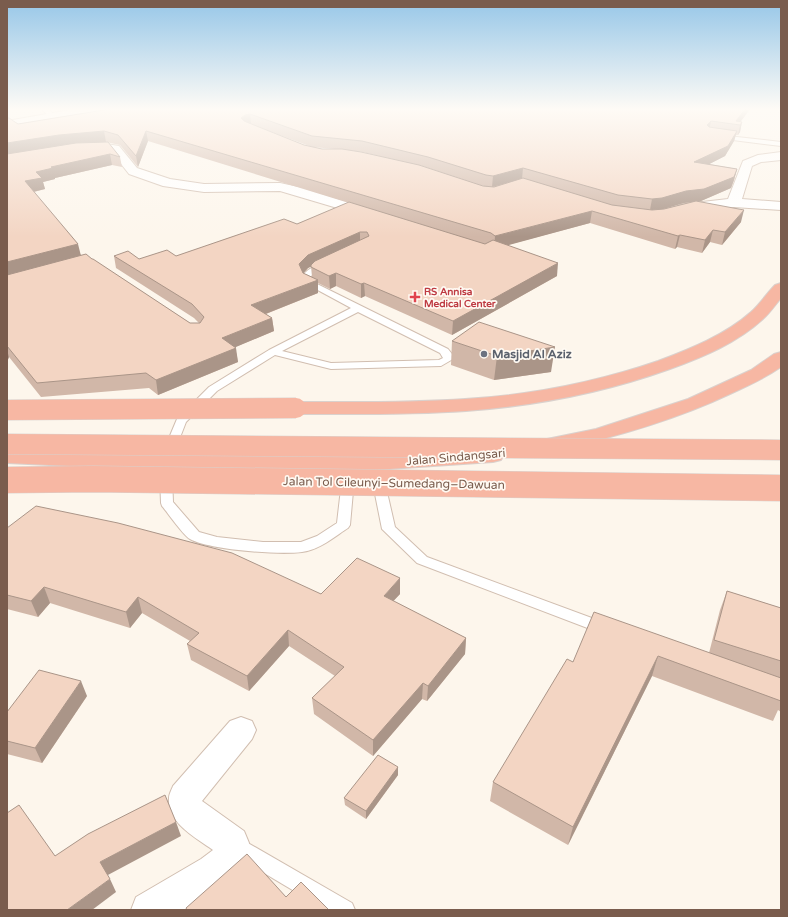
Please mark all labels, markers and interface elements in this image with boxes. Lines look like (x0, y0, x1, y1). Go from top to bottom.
place label: RS Annisa Medical Center (424, 286, 496, 310)
marker: RS Annisa Medical Center (409, 291, 421, 303)
place label: Masjid Al Aziz (492, 347, 572, 362)
marker: Masjid Al Aziz (479, 349, 489, 359)
street label: Jalan Sindangsari (406, 446, 506, 468)
street label: Jalan Tol Cileunyi–Sumedang–Dawuan (283, 474, 505, 492)

